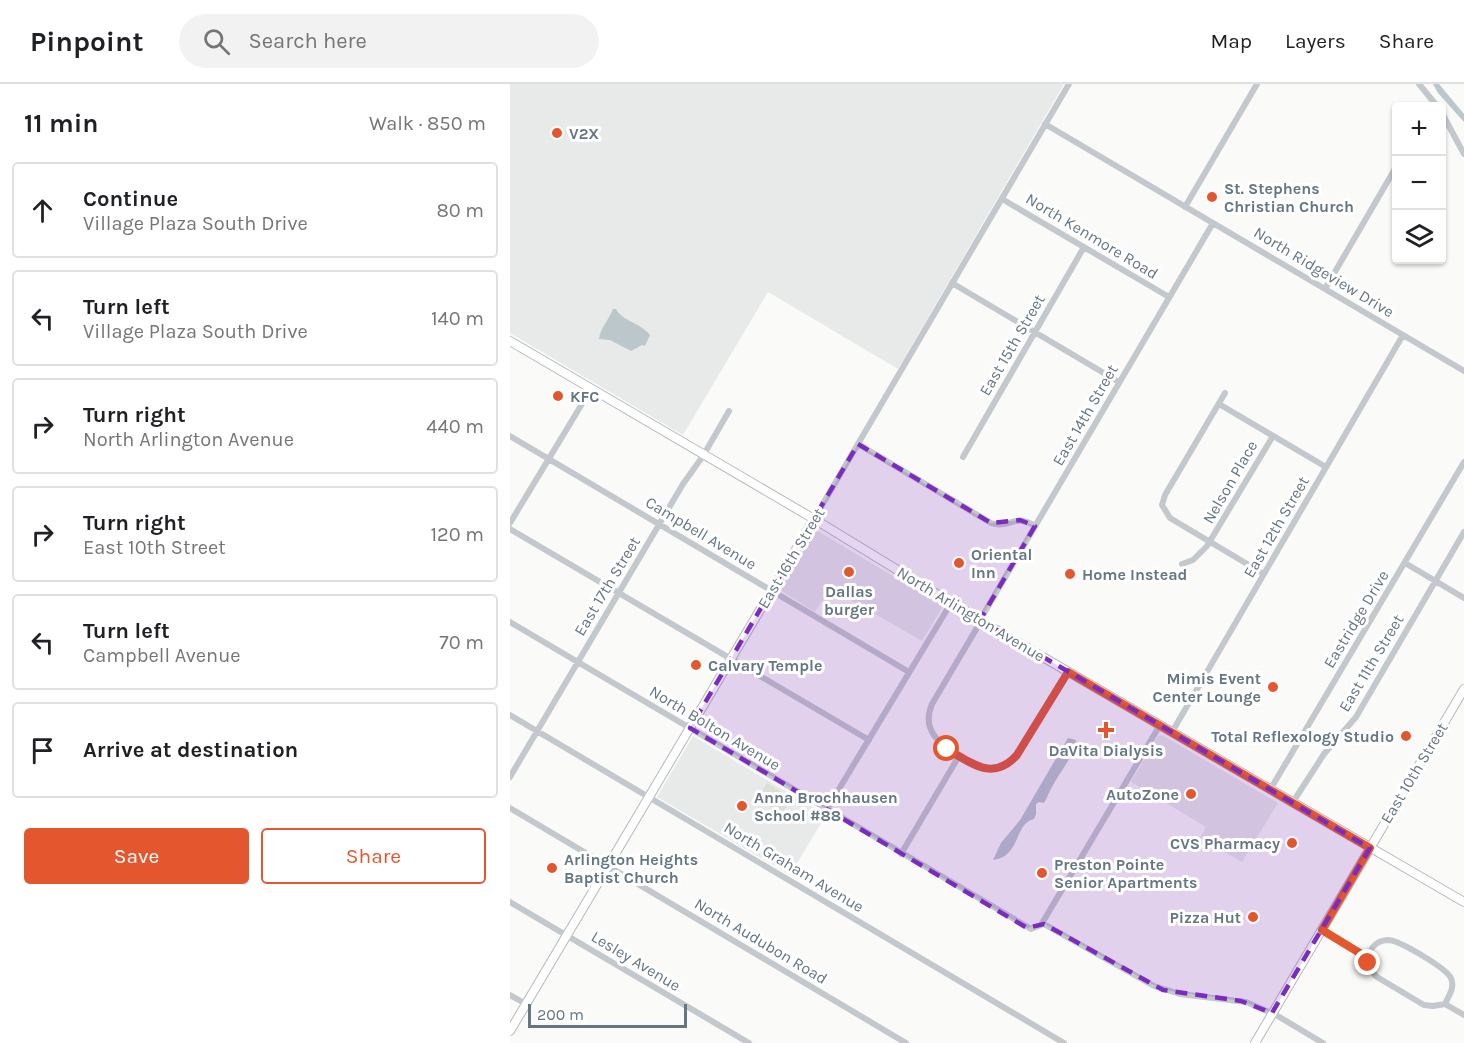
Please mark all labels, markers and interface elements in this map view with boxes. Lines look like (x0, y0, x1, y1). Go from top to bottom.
search box (179, 14, 599, 68)
text: Pinpoint (30, 25, 143, 58)
icon: search (200, 25, 233, 58)
text: Search here (248, 28, 367, 54)
text: Map (1210, 29, 1252, 53)
text: Layers (1285, 29, 1346, 53)
text: Share (1379, 29, 1434, 53)
map controls (1392, 102, 1446, 264)
button: + (1392, 102, 1446, 156)
text: 11 min (24, 108, 99, 139)
text: Walk · 850 m (369, 112, 486, 135)
place label: V2X (569, 124, 599, 143)
marker: V2X (550, 126, 564, 140)
button: − (1392, 156, 1446, 210)
place label: St. Stephens Christian Church (1224, 179, 1354, 216)
text: Continue (83, 186, 178, 212)
street label: North Kenmore Road (1022, 189, 1162, 283)
marker: St. Stephens Christian Church (1205, 190, 1219, 204)
icon: ahead (26, 194, 59, 227)
text: 80 m (436, 199, 484, 222)
button: layers (1392, 210, 1446, 264)
text: Village Plaza South Drive (83, 212, 308, 235)
street label: North Ridgeview Drive (1251, 223, 1397, 321)
street label: East 15th Street (975, 291, 1049, 399)
text: Turn left (83, 294, 170, 320)
icon: left (26, 302, 59, 335)
text: 140 m (431, 307, 484, 330)
text: Village Plaza South Drive (83, 320, 308, 343)
street label: East 14th Street (1048, 361, 1122, 469)
place label: KFC (570, 387, 599, 406)
marker: KFC (551, 389, 565, 403)
text: Turn right (83, 402, 186, 428)
icon: right (26, 410, 59, 443)
text: 440 m (426, 415, 484, 438)
text: North Arlington Avenue (83, 428, 294, 451)
street label: Nelson Place (1199, 437, 1261, 527)
street label: East 12th Street (1239, 473, 1313, 581)
street label: Campbell Avenue (642, 492, 760, 574)
street label: East 16th Street (754, 504, 828, 612)
text: Turn right (83, 510, 186, 536)
icon: right (26, 518, 59, 551)
text: 120 m (430, 523, 484, 546)
street label: East 17th Street (570, 533, 644, 639)
text: East 10th Street (83, 536, 226, 559)
place label: Oriental Inn (971, 545, 1032, 582)
marker: Oriental Inn (952, 556, 966, 570)
street label: North Arlington Avenue (894, 562, 1048, 666)
marker: Dallas burger (842, 565, 856, 579)
place label: Home Instead (1082, 565, 1187, 584)
marker: Home Instead (1063, 567, 1077, 581)
street label: Eastridge Drive (1319, 567, 1393, 671)
place label: Dallas burger (824, 582, 875, 619)
street label: East 11th Street (1335, 611, 1407, 715)
text: Turn left (83, 618, 170, 644)
icon: left (26, 626, 59, 659)
text: 70 m (439, 631, 484, 654)
text: Campbell Avenue (83, 644, 241, 667)
place label: Calvary Temple (708, 656, 822, 675)
marker: Calvary Temple (689, 658, 703, 672)
place label: Mimis Event Center Lounge (1153, 669, 1261, 706)
marker: Mimis Event Center Lounge (1266, 680, 1280, 694)
street label: North Bolton Avenue (646, 681, 784, 775)
street label: East 10th Street (1376, 719, 1452, 827)
marker: DaVita Dialysis (1097, 721, 1115, 739)
place label: Total Reflexology Studio (1211, 727, 1394, 746)
marker: Total Reflexology Studio (1399, 729, 1413, 743)
icon: arrive (26, 734, 59, 767)
route start (933, 735, 959, 761)
text: Arrive at destination (83, 737, 298, 763)
place label: DaVita Dialysis (1049, 741, 1163, 760)
place label: AutoZone (1106, 785, 1179, 804)
marker: AutoZone (1184, 787, 1198, 801)
place label: Anna Brochhausen School #88 (754, 788, 898, 825)
marker: Anna Brochhausen School #88 (735, 799, 749, 813)
street label: North Graham Avenue (721, 818, 867, 916)
button: Save (24, 828, 249, 884)
button: Share (261, 828, 486, 884)
place label: CVS Pharmacy (1170, 834, 1280, 853)
marker: CVS Pharmacy (1285, 836, 1299, 850)
place label: Arlington Heights Baptist Church (564, 850, 698, 887)
place label: Preston Pointe Senior Apartments (1054, 855, 1197, 892)
marker: Arlington Heights Baptist Church (545, 861, 559, 875)
marker: Preston Pointe Senior Apartments (1035, 866, 1049, 880)
street label: North Audubon Road (691, 894, 831, 988)
place label: Pizza Hut (1170, 908, 1241, 927)
marker: Pizza Hut (1246, 910, 1260, 924)
street label: Lesley Avenue (588, 927, 684, 995)
route end (1354, 949, 1380, 975)
scale bar (528, 1001, 687, 1028)
text: 200 m (537, 1005, 584, 1024)

